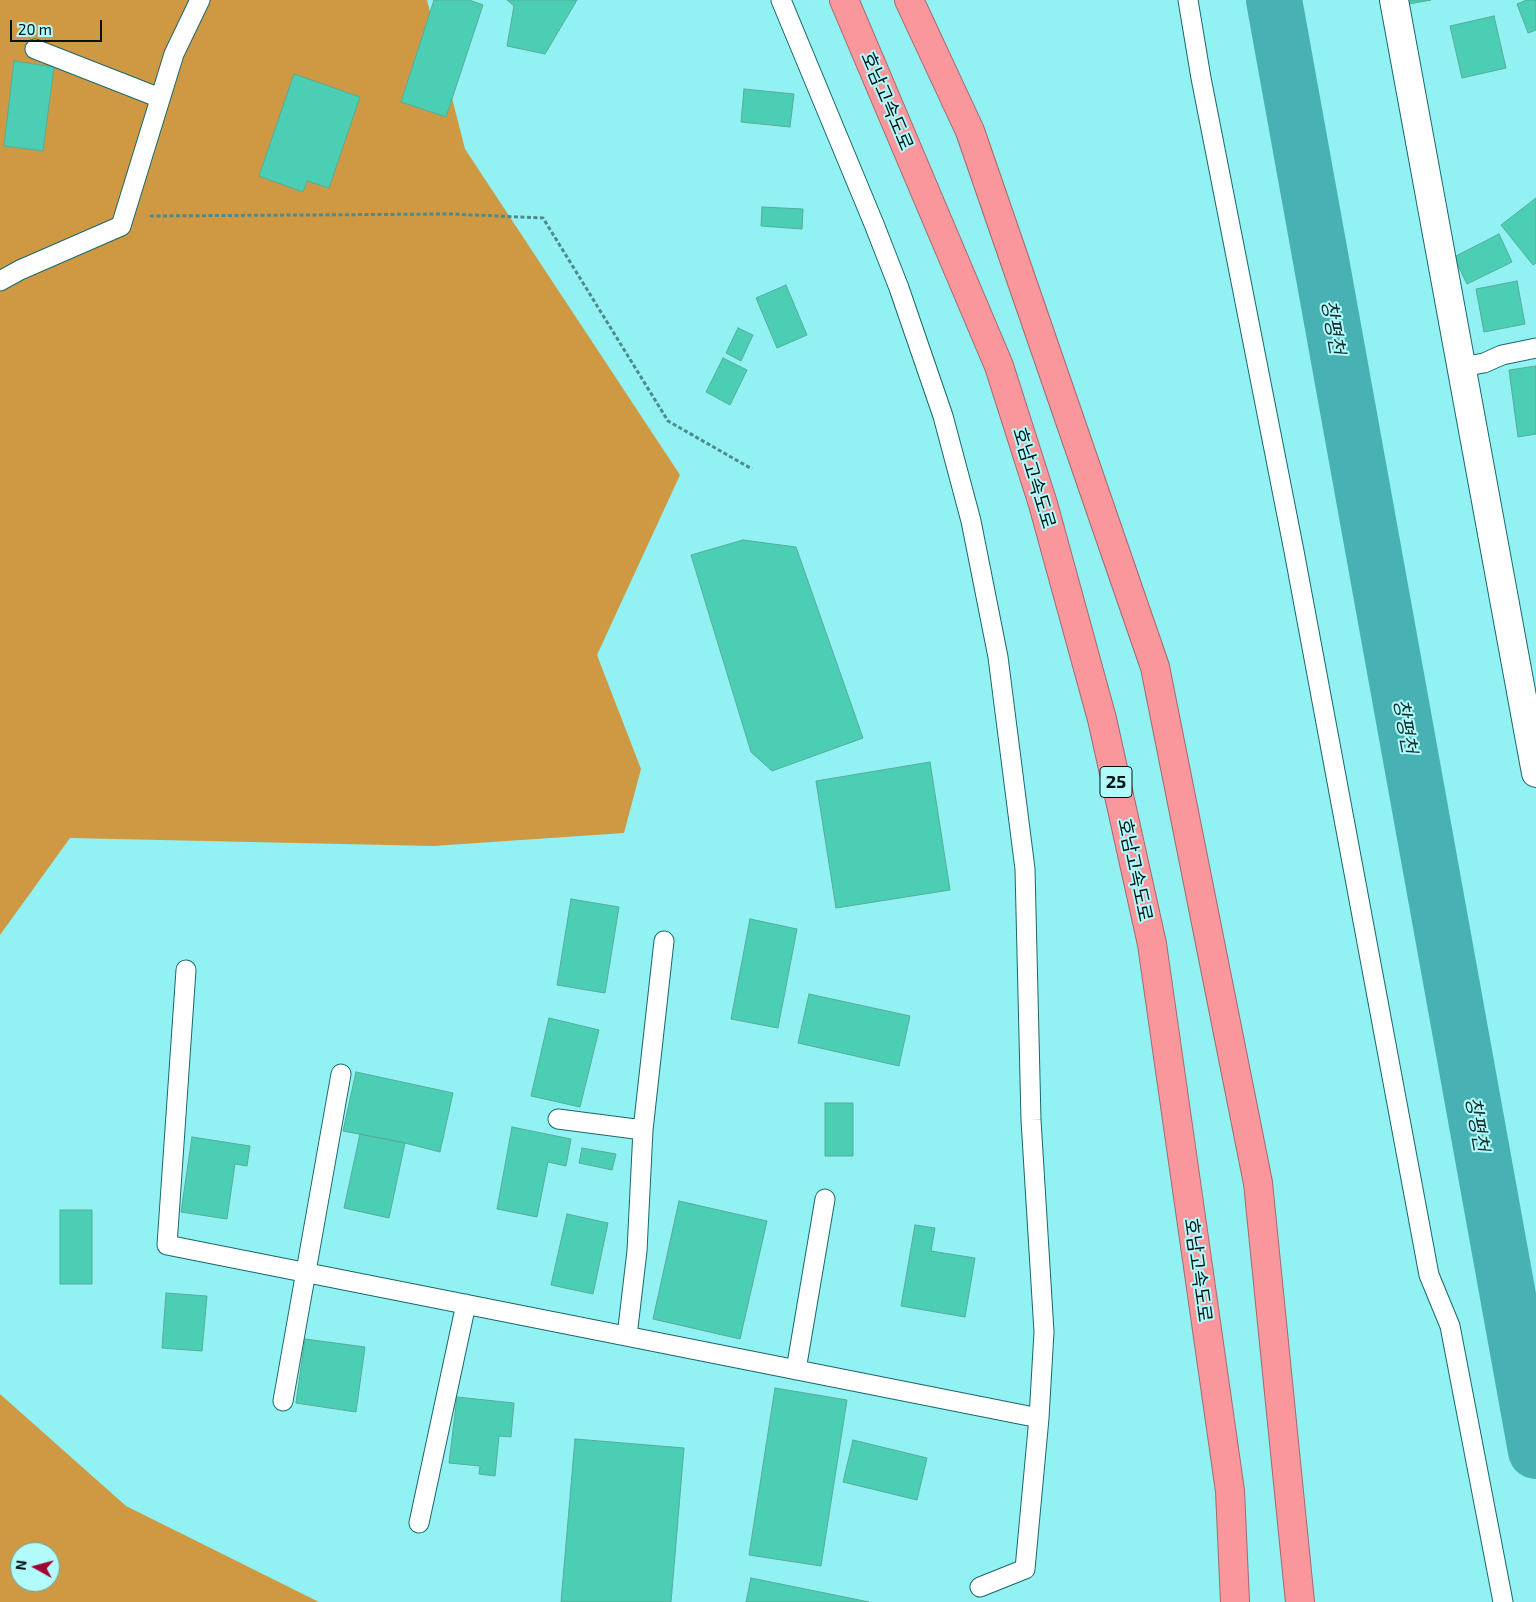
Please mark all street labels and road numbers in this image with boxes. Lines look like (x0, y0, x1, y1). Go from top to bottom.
street label: 호남고속도로 (856, 48, 918, 154)
street label: 호남고속도로 (1008, 425, 1060, 531)
road number: 25 (1100, 766, 1132, 798)
street label: 호남고속도로 (1113, 816, 1157, 924)
street label: 호남고속도로 (1179, 1216, 1217, 1324)

